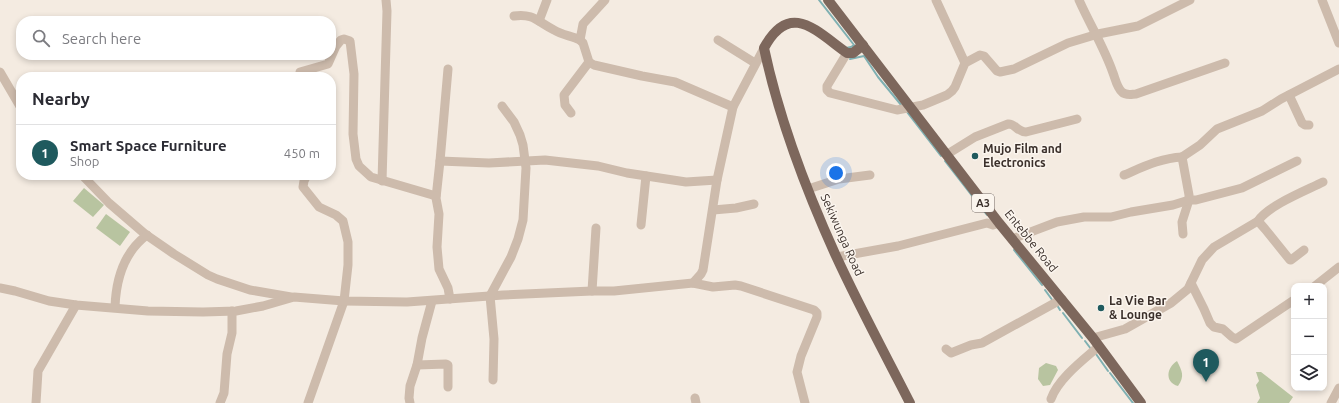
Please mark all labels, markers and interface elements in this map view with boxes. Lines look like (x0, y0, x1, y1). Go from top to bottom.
search box (16, 16, 336, 60)
icon: search (30, 27, 52, 49)
text: Search here (62, 30, 141, 47)
text: Nearby (32, 89, 90, 108)
text: Smart Space Furniture (70, 137, 227, 154)
place label: Mujo Film and Electronics (983, 142, 1062, 169)
text: 1 (41, 146, 49, 160)
text: 450 m (284, 146, 320, 160)
marker: Mujo Film and Electronics (970, 151, 980, 161)
text: Shop (70, 154, 99, 168)
your location (826, 163, 846, 183)
street label: Sekiwunga Road (819, 192, 866, 278)
road number: A3 (972, 194, 994, 212)
street label: Entebbe Road (1002, 207, 1060, 274)
map controls (1291, 283, 1327, 391)
button: + (1291, 283, 1327, 319)
place label: La Vie Bar & Lounge (1109, 294, 1166, 321)
marker: La Vie Bar & Lounge (1096, 303, 1106, 313)
button: − (1291, 319, 1327, 355)
pin: 1 (1193, 349, 1219, 382)
button: layers (1291, 355, 1327, 391)

